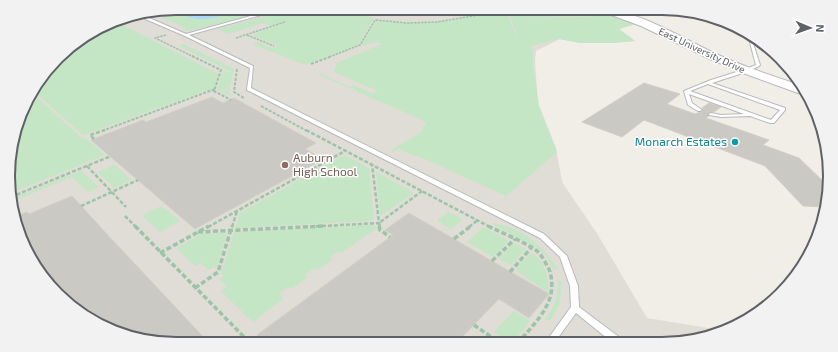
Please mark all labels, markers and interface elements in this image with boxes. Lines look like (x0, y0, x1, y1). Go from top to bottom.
north arrow (790, 8, 830, 48)
text: N (814, 24, 827, 33)
street label: East University Drive (657, 25, 747, 75)
place label: Monarch Estates (635, 134, 727, 148)
marker: Monarch Estates (730, 137, 740, 147)
place label: Auburn High School (293, 150, 358, 178)
marker: Auburn High School (280, 160, 290, 170)

